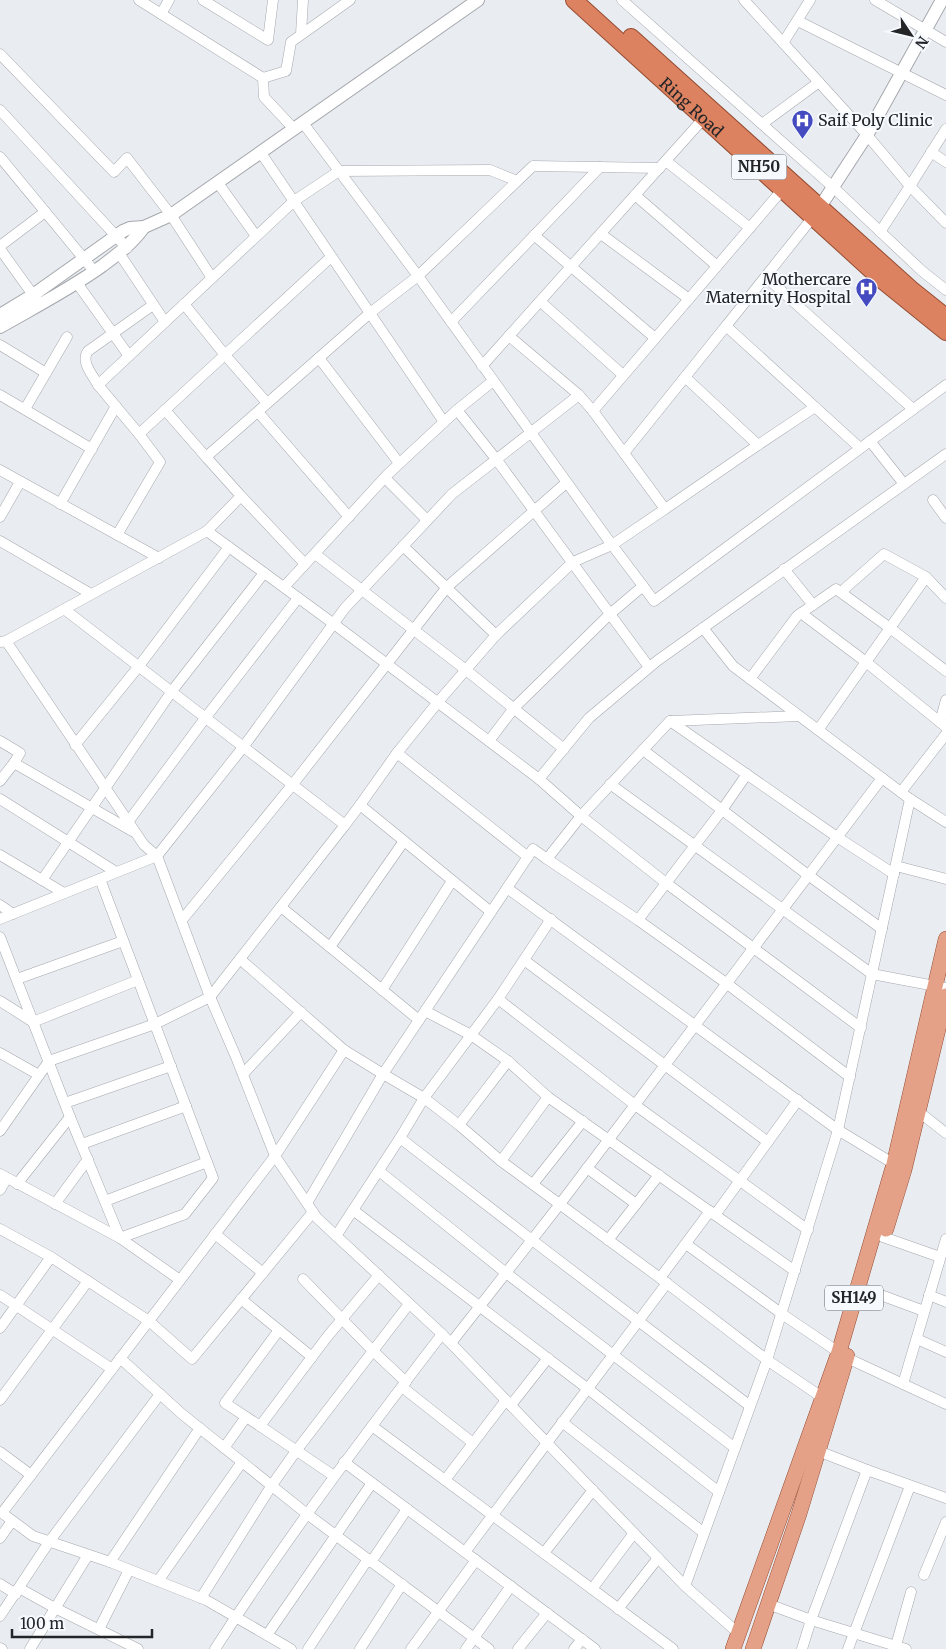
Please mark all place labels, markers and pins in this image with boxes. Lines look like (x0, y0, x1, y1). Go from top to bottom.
hospital icon: Saif Poly Clinic (790, 108, 814, 139)
place label: Saif Poly Clinic (818, 110, 933, 130)
place label: Mothercare Maternity Hospital (706, 269, 851, 307)
hospital icon: Mothercare Maternity Hospital (855, 276, 879, 307)

